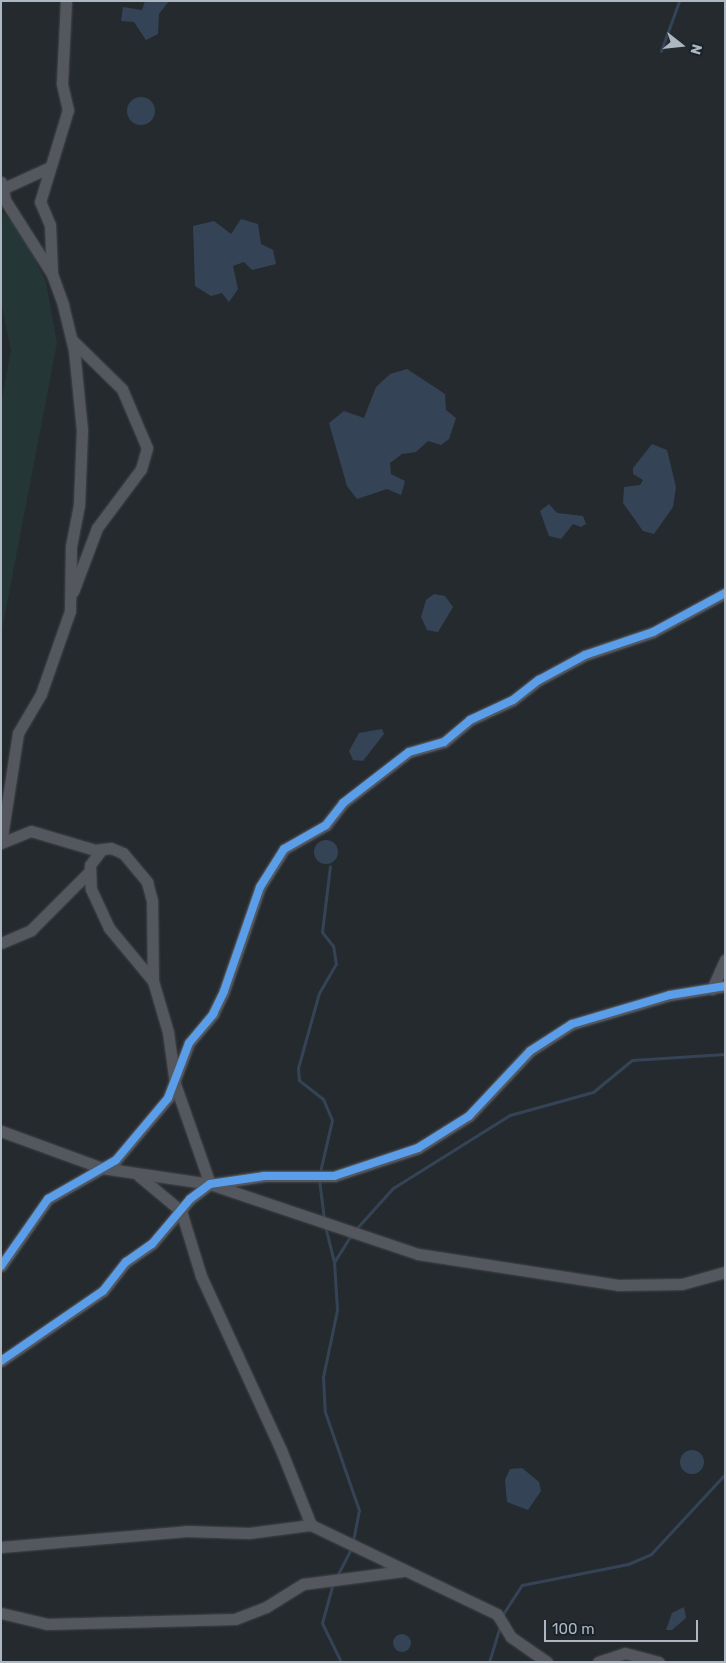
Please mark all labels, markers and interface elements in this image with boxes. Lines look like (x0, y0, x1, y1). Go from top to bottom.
north arrow (656, 20, 706, 70)
text: N (686, 42, 705, 56)
scale bar (546, 1610, 700, 1642)
text: 100 m (552, 1620, 594, 1638)

